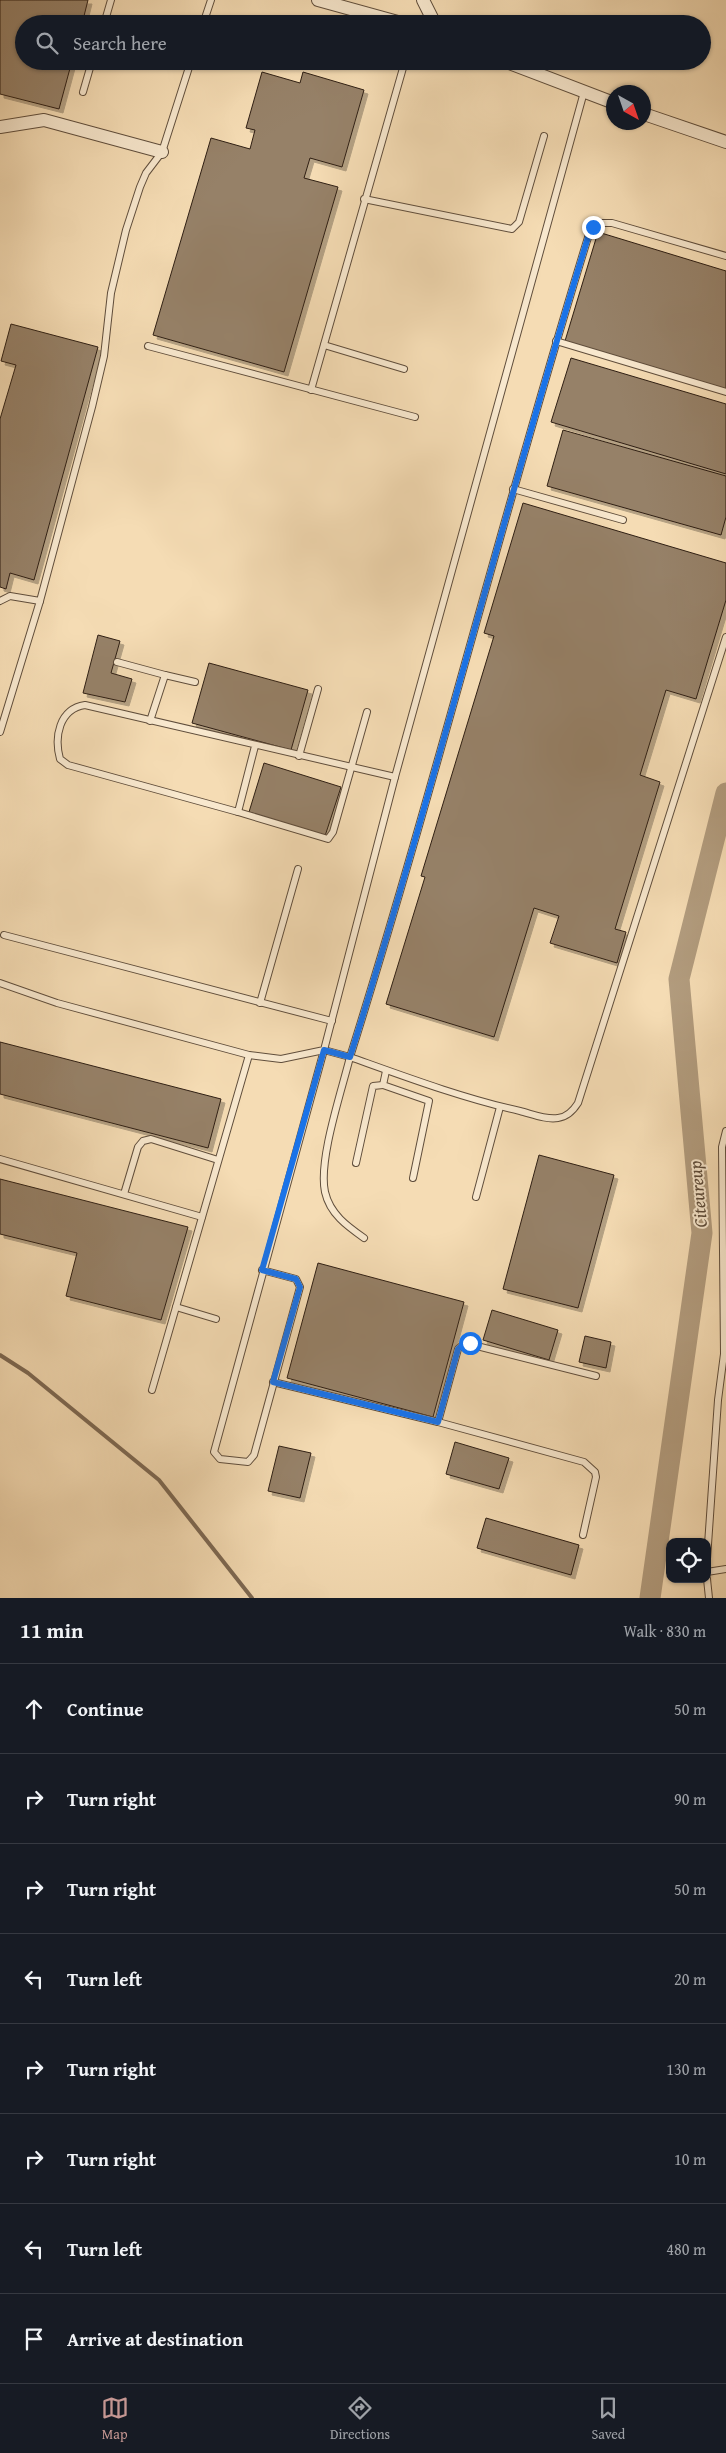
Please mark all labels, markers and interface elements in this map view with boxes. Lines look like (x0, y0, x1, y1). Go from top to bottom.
search box (15, 15, 711, 70)
icon: search (33, 29, 61, 57)
text: Search here (73, 29, 167, 57)
north arrow (606, 85, 651, 130)
route end (582, 216, 605, 239)
water label: Citeureup (681, 1159, 714, 1229)
route start (459, 1332, 482, 1355)
map controls (666, 1538, 711, 1583)
button: locate (666, 1538, 711, 1583)
text: 11 min (20, 1615, 83, 1646)
text: Walk · 830 m (623, 1619, 706, 1643)
icon: ahead (20, 1695, 48, 1723)
text: Continue (67, 1695, 144, 1723)
text: 50 m (674, 1697, 706, 1721)
icon: right (20, 1785, 48, 1813)
text: Turn right (67, 1785, 156, 1813)
text: 90 m (674, 1787, 706, 1811)
icon: right (20, 1875, 48, 1903)
text: Turn right (67, 1875, 156, 1903)
text: 50 m (674, 1877, 706, 1901)
icon: left (20, 1965, 48, 1993)
text: Turn left (67, 1965, 142, 1993)
text: 20 m (674, 1967, 706, 1991)
icon: right (20, 2055, 48, 2083)
text: Turn right (67, 2055, 156, 2083)
text: 130 m (666, 2057, 706, 2081)
icon: right (20, 2145, 48, 2173)
text: Turn right (67, 2145, 156, 2173)
text: 10 m (674, 2147, 706, 2171)
icon: left (20, 2235, 48, 2263)
text: Turn left (67, 2235, 142, 2263)
text: 480 m (666, 2237, 706, 2261)
icon: arrive (20, 2325, 48, 2353)
text: Arrive at destination (67, 2325, 243, 2353)
tab: Map (101, 2394, 129, 2444)
tab: Directions (330, 2394, 390, 2444)
tab: Saved (591, 2394, 625, 2444)

